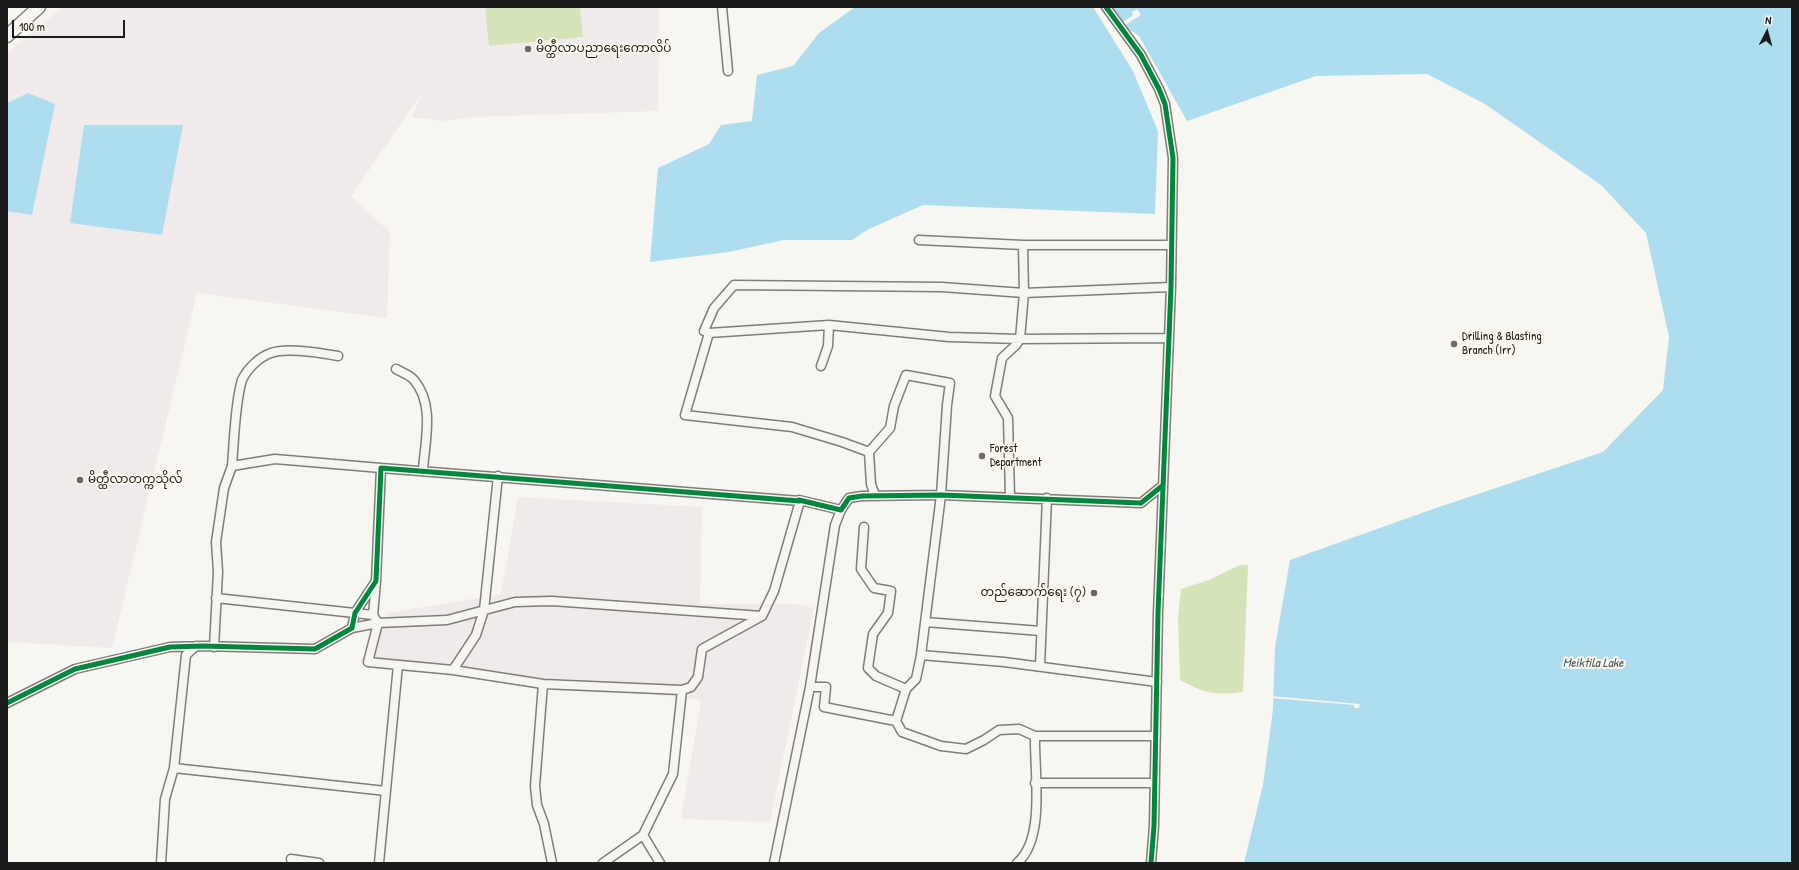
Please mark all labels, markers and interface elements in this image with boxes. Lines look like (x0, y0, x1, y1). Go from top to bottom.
scale bar (14, 12, 127, 38)
north arrow (1747, 12, 1787, 52)
text: N (1765, 13, 1772, 27)
text: 100 m (19, 18, 45, 35)
place label: မိတ္ထီလာပညာရေးကောလိပ် (536, 42, 671, 56)
marker: မိတ္ထီလာပညာရေးကောလိပ် (523, 44, 533, 54)
place label: Drilling & Blasting Branch (Irr) (1462, 330, 1542, 358)
marker: Drilling & Blasting Branch (Irr) (1449, 339, 1459, 349)
place label: Forest Department (990, 442, 1042, 470)
marker: Forest Department (977, 451, 987, 461)
place label: မိတ္ထီလာတက္ကသိုလ် (88, 473, 183, 487)
marker: မိတ္ထီလာတက္ကသိုလ် (75, 475, 85, 485)
place label: တည်ဆောက်ရေး (၇) (981, 586, 1086, 600)
marker: တည်ဆောက်ရေး (၇) (1089, 588, 1099, 598)
water label: Meiktila Lake (1563, 656, 1623, 672)

